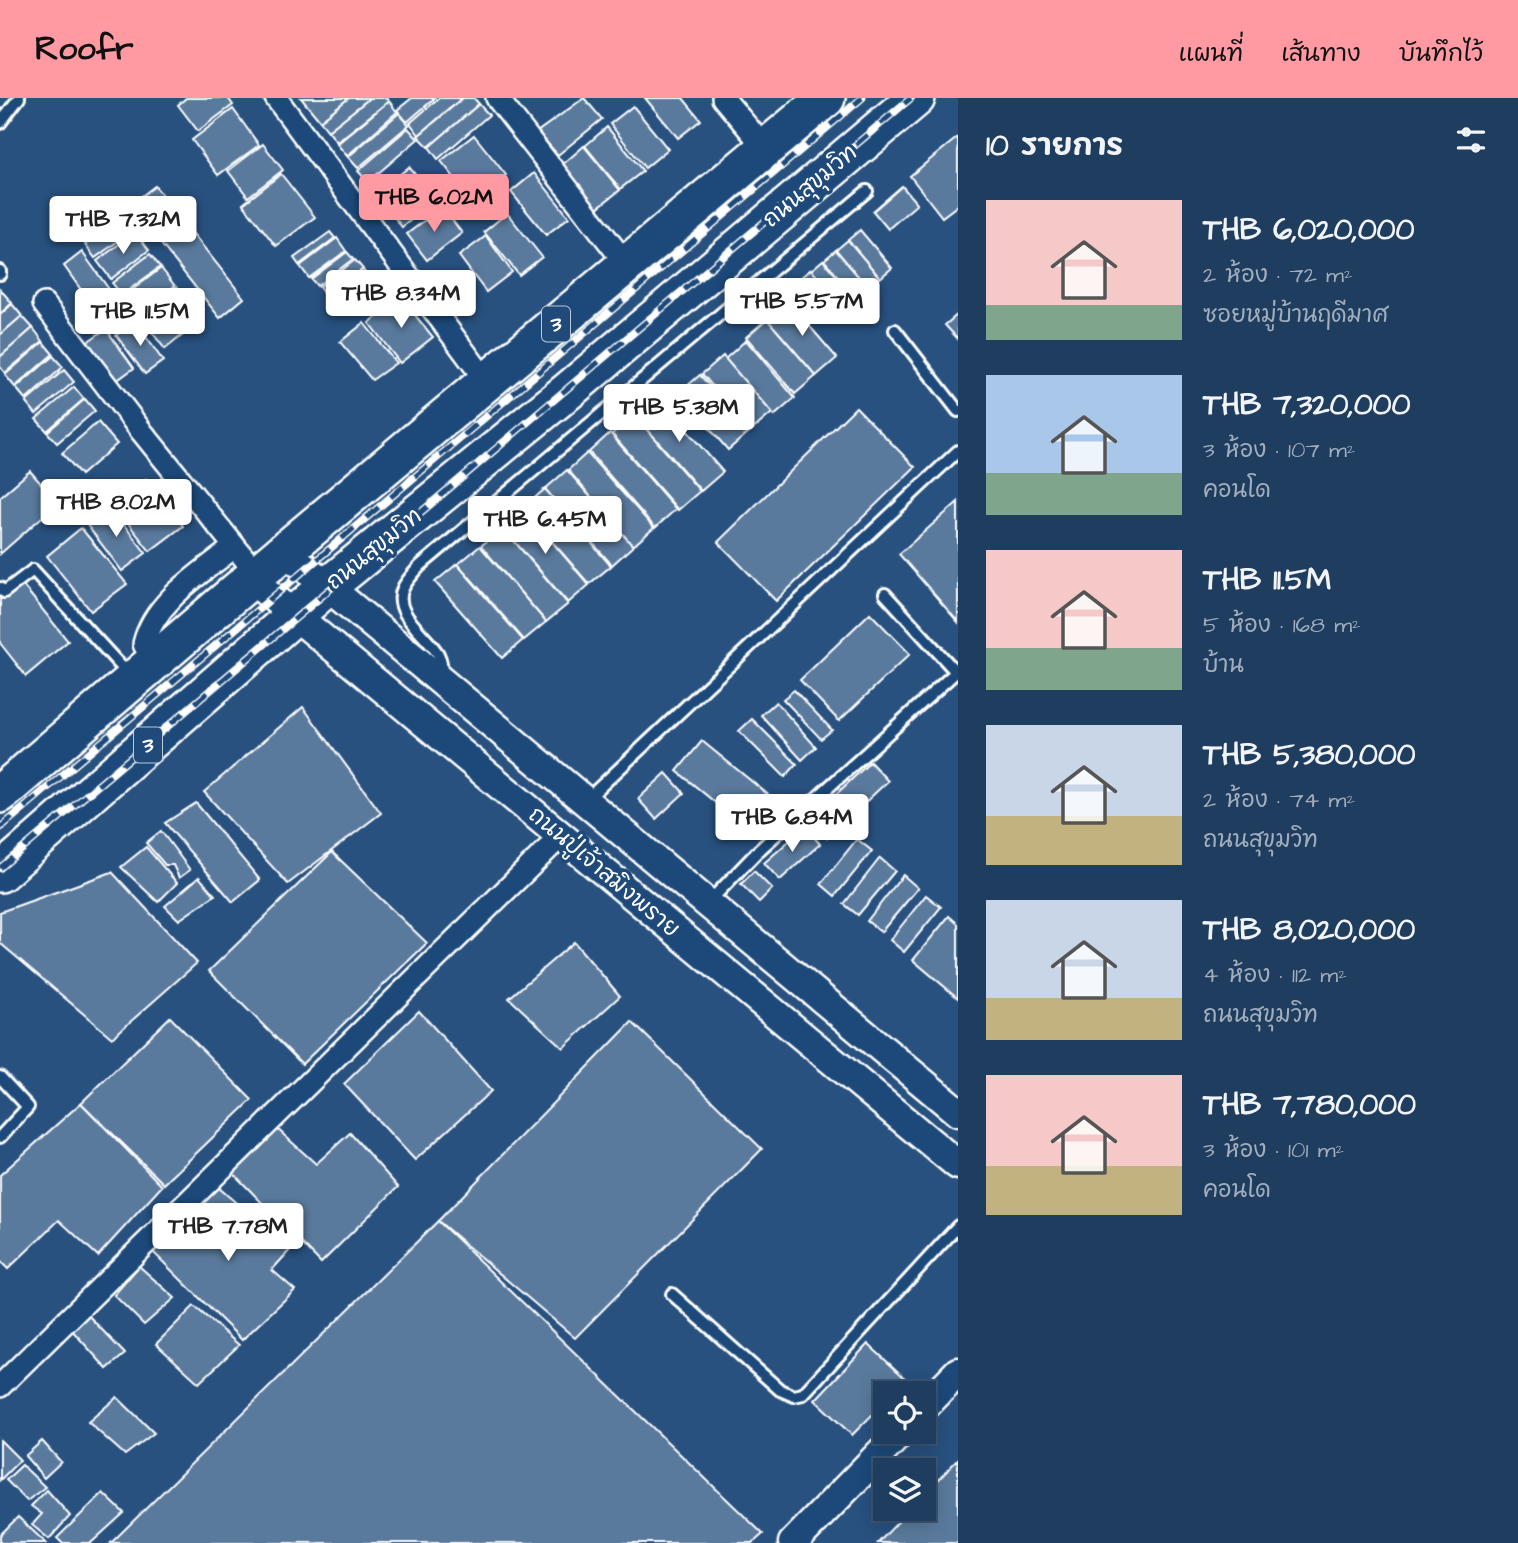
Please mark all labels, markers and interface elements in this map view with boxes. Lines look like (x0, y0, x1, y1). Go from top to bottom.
text: Roofr (35, 26, 133, 72)
text: แผนที่ (1178, 37, 1243, 71)
text: เส้นทาง (1281, 37, 1361, 71)
text: บันทึกไว้ (1399, 37, 1483, 71)
icon: filters (1452, 121, 1490, 159)
text: 10 รายการ (986, 125, 1123, 167)
street label: ถนนสุขุมวิท (756, 137, 865, 236)
pin: THB 6.02M (354, 174, 514, 234)
text: THB 6.02M (375, 181, 493, 213)
pin: THB 7.32M (43, 197, 203, 256)
text: THB 7.32M (65, 203, 181, 235)
text: THB 6,020,000 (1203, 209, 1414, 251)
icon: home (1042, 228, 1126, 312)
text: 2 ห้อง · 72 m² (1203, 259, 1353, 291)
pin: THB 8.34M (321, 271, 481, 330)
text: THB 8.34M (342, 277, 460, 309)
pin: THB 5.57M (722, 278, 882, 338)
text: THB 5.57M (741, 285, 863, 317)
pin: THB 11.5M (60, 288, 220, 348)
text: THB 11.5M (91, 295, 189, 327)
text: ซอยหมู่บ้านฤดีมาศ (1203, 299, 1388, 331)
road number: 3 (542, 306, 570, 342)
pin: THB 5.38M (599, 384, 759, 444)
text: THB 7,320,000 (1203, 384, 1410, 426)
text: THB 5.38M (620, 391, 738, 423)
icon: home (1042, 403, 1126, 487)
text: 3 ห้อง · 107 m² (1203, 434, 1355, 466)
text: คอนโด (1203, 474, 1271, 506)
pin: THB 8.02M (36, 480, 196, 539)
text: THB 8.02M (57, 486, 175, 518)
pin: THB 6.45M (465, 496, 625, 556)
street label: ถนนสุขุมวิท (319, 500, 429, 598)
text: THB 6.45M (484, 503, 606, 535)
text: THB 11.5M (1203, 559, 1331, 601)
icon: home (1042, 578, 1126, 662)
text: 5 ห้อง · 168 m² (1203, 609, 1361, 641)
text: บ้าน (1203, 649, 1244, 681)
road number: 3 (134, 728, 162, 762)
text: THB 5,380,000 (1203, 734, 1416, 776)
icon: home (1042, 753, 1126, 837)
text: 2 ห้อง · 74 m² (1203, 784, 1355, 816)
pin: THB 6.84M (712, 794, 872, 854)
street label: ถนนปู่เจ้าสมิงพราย (521, 799, 687, 946)
text: THB 6.84M (731, 801, 853, 833)
text: ถนนสุขุมวิท (1203, 824, 1318, 856)
text: THB 8,020,000 (1203, 909, 1415, 951)
icon: home (1042, 928, 1126, 1012)
text: 4 ห้อง · 112 m² (1203, 959, 1347, 991)
text: ถนนสุขุมวิท (1203, 999, 1318, 1031)
text: THB 7,780,000 (1203, 1084, 1416, 1126)
icon: home (1042, 1103, 1126, 1187)
text: 3 ห้อง · 101 m² (1203, 1134, 1344, 1166)
text: คอนโด (1203, 1174, 1271, 1206)
pin: THB 7.78M (148, 1204, 308, 1263)
text: THB 7.78M (168, 1210, 288, 1242)
map controls (873, 1381, 936, 1521)
button: locate (873, 1381, 936, 1444)
button: layers (873, 1458, 936, 1521)

